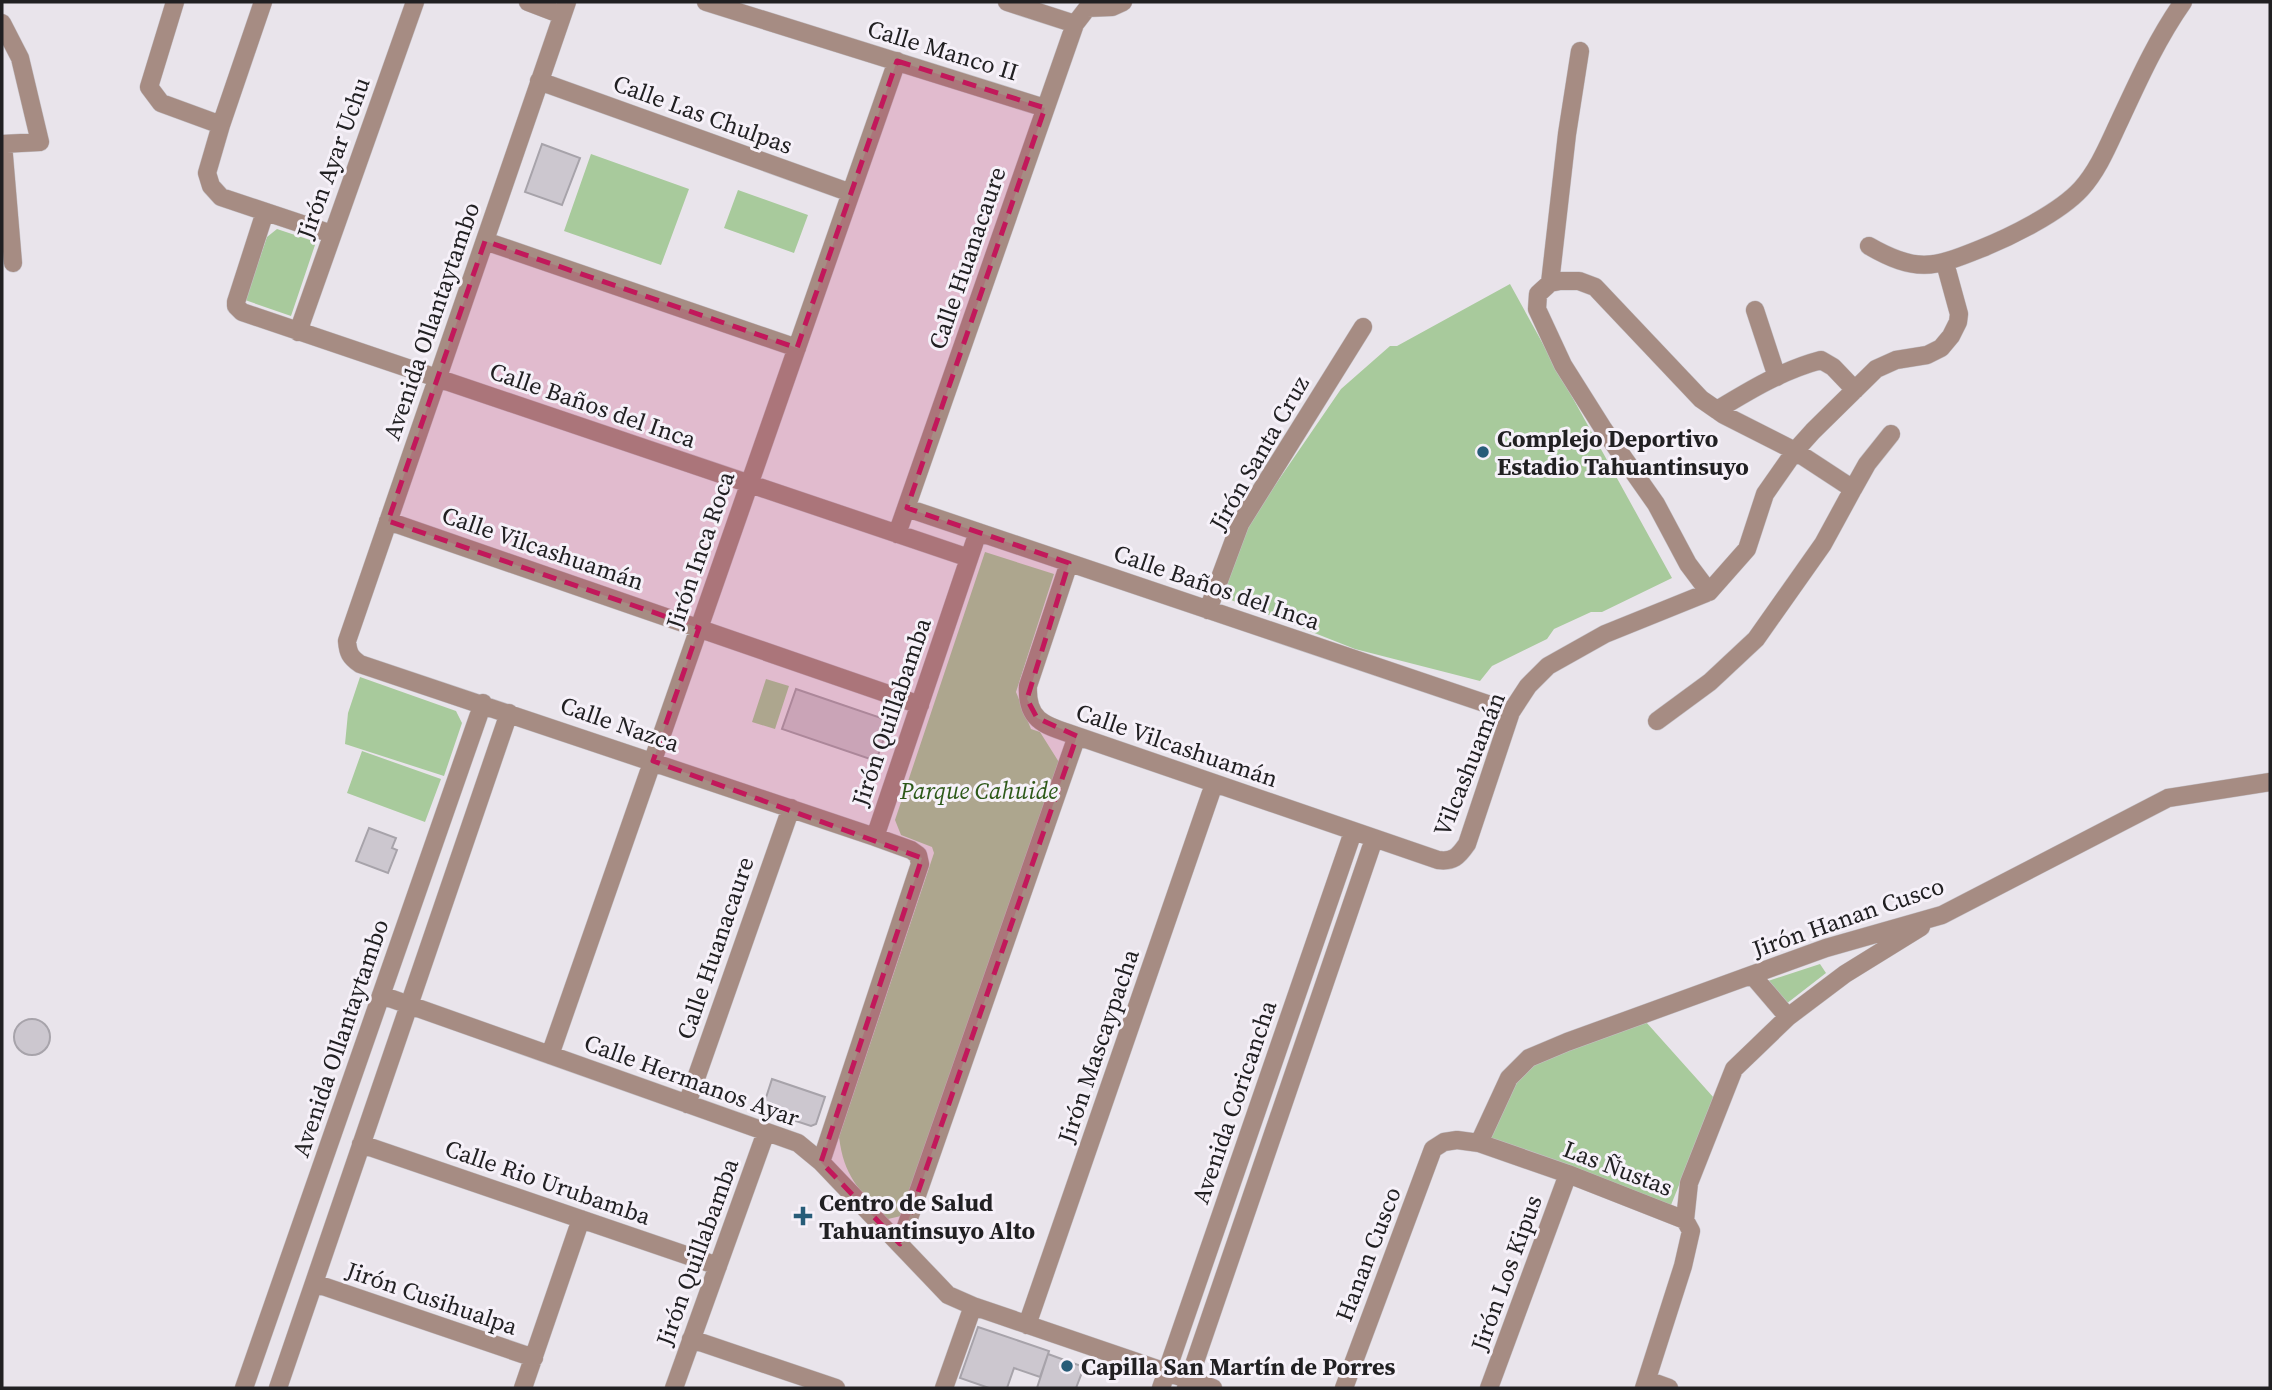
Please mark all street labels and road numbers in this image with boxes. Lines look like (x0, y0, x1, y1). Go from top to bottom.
street label: Calle Manco II (864, 11, 1022, 89)
street label: Calle Las Chulpas (609, 66, 797, 162)
street label: Jirón Ayar Uchu (288, 72, 378, 244)
street label: Calle Huanacaure (920, 162, 1014, 354)
street label: Avenida Ollantaytambo (375, 198, 487, 444)
street label: Calle Baños del Inca (485, 354, 701, 456)
street label: Jirón Santa Cruz (1201, 369, 1317, 537)
street label: Jirón Inca Roca (657, 466, 743, 634)
street label: Calle Vilcashuamán (438, 498, 648, 598)
street label: Calle Baños del Inca (1109, 536, 1325, 638)
street label: Jirón Quillabamba (843, 613, 939, 812)
street label: Vilcashuamán (1425, 687, 1513, 841)
street label: Calle Nazca (556, 688, 685, 760)
street label: Calle Vilcashuamán (1072, 695, 1282, 795)
street label: Calle Huanacaure (668, 852, 762, 1044)
street label: Jirón Hanan Cusco (1747, 869, 1948, 966)
street label: Avenida Ollantaytambo (284, 915, 396, 1161)
street label: Jirón Mascaypacha (1049, 944, 1147, 1148)
street label: Avenida Coricancha (1184, 995, 1285, 1208)
street label: Calle Hermanos Ayar (580, 1026, 804, 1134)
street label: Calle Rio Urubamba (441, 1131, 656, 1233)
street label: Las Ñustas (1559, 1132, 1677, 1204)
street label: Jirón Quillabamba (647, 1153, 746, 1351)
street label: Hanan Cusco (1327, 1182, 1409, 1326)
street label: Jirón Los Kipus (1462, 1190, 1549, 1356)
street label: Jirón Cusihualpa (341, 1253, 523, 1343)

